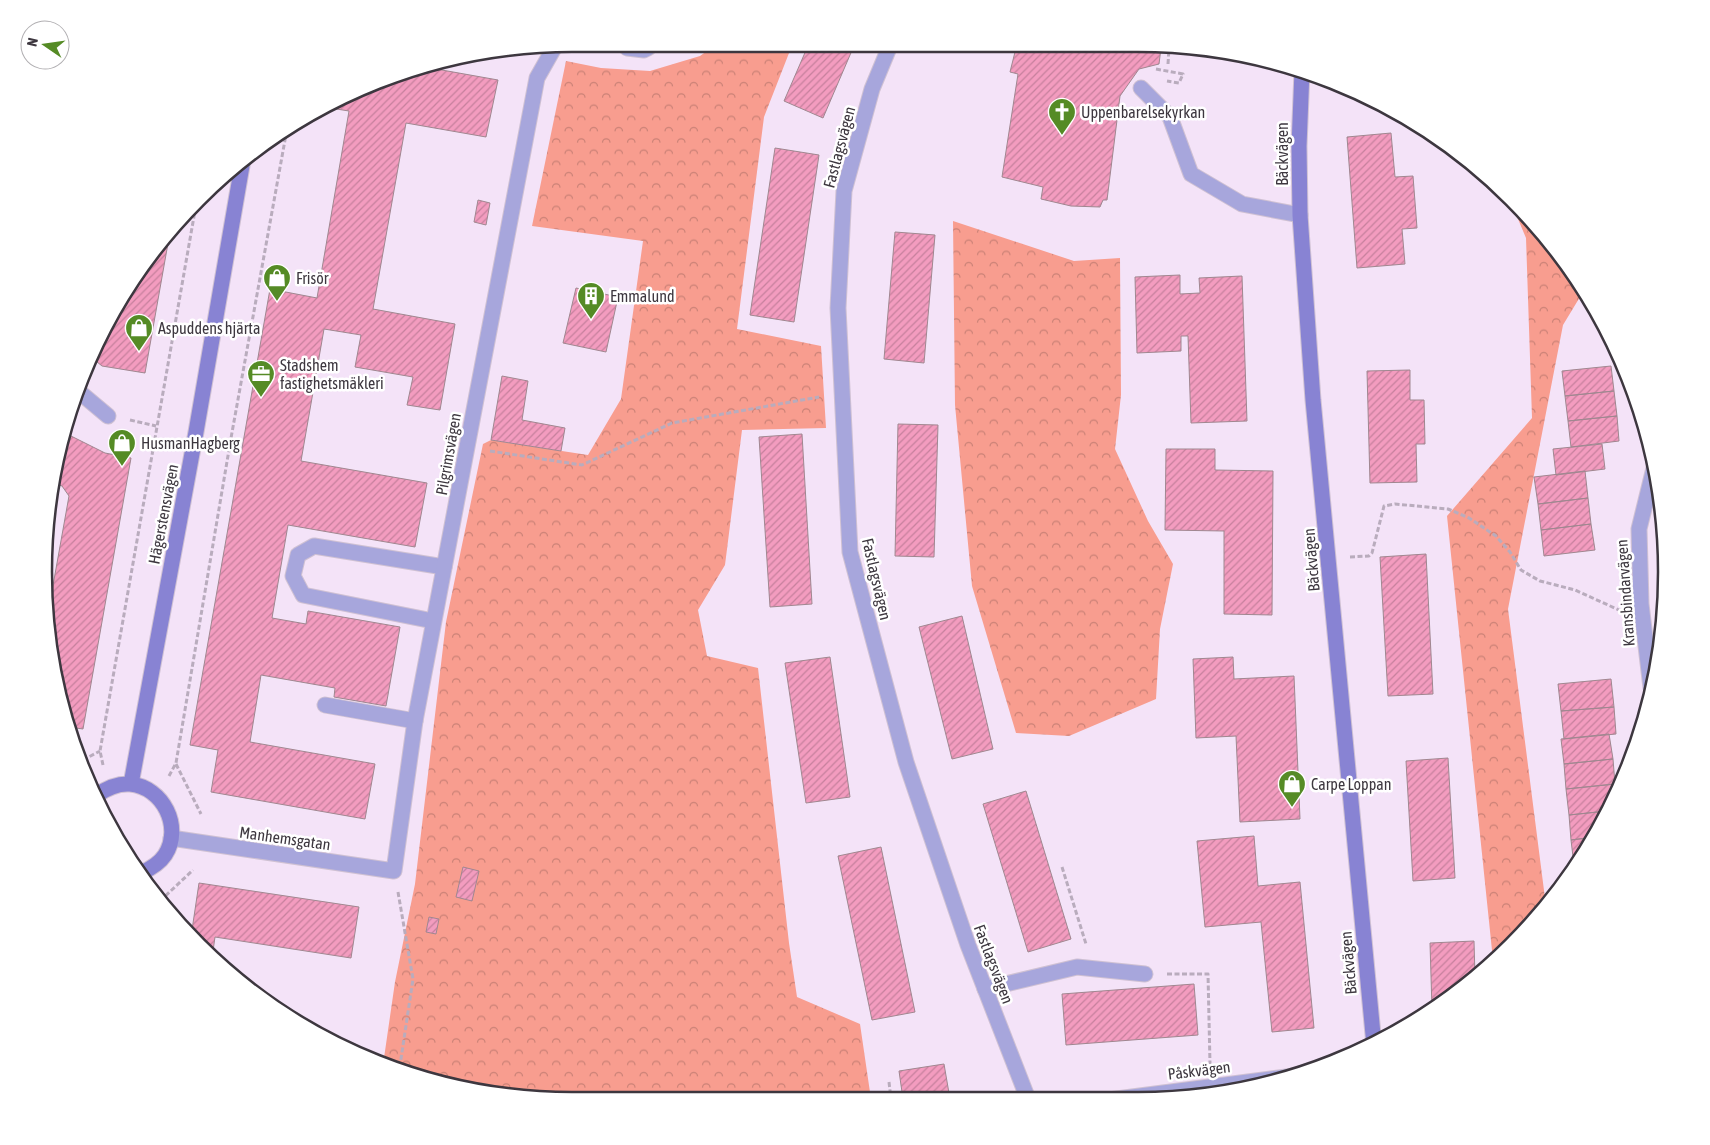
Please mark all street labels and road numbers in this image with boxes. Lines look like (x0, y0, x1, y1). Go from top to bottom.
street label: Fastlagsvägen (820, 104, 859, 190)
street label: Bäckvägen (1273, 122, 1292, 186)
street label: Pilgrimsvägen (432, 412, 465, 497)
street label: Hägerstensvägen (144, 462, 183, 566)
street label: Bäckvägen (1299, 528, 1324, 592)
street label: Fastlagsvägen (858, 536, 895, 622)
street label: Kransbindarvägen (1612, 539, 1639, 647)
street label: Manhemsgatan (238, 823, 332, 854)
street label: Fastlagsvägen (970, 922, 1017, 1007)
street label: Bäckvägen (1336, 931, 1361, 995)
street label: Påskvägen (1167, 1057, 1232, 1084)

